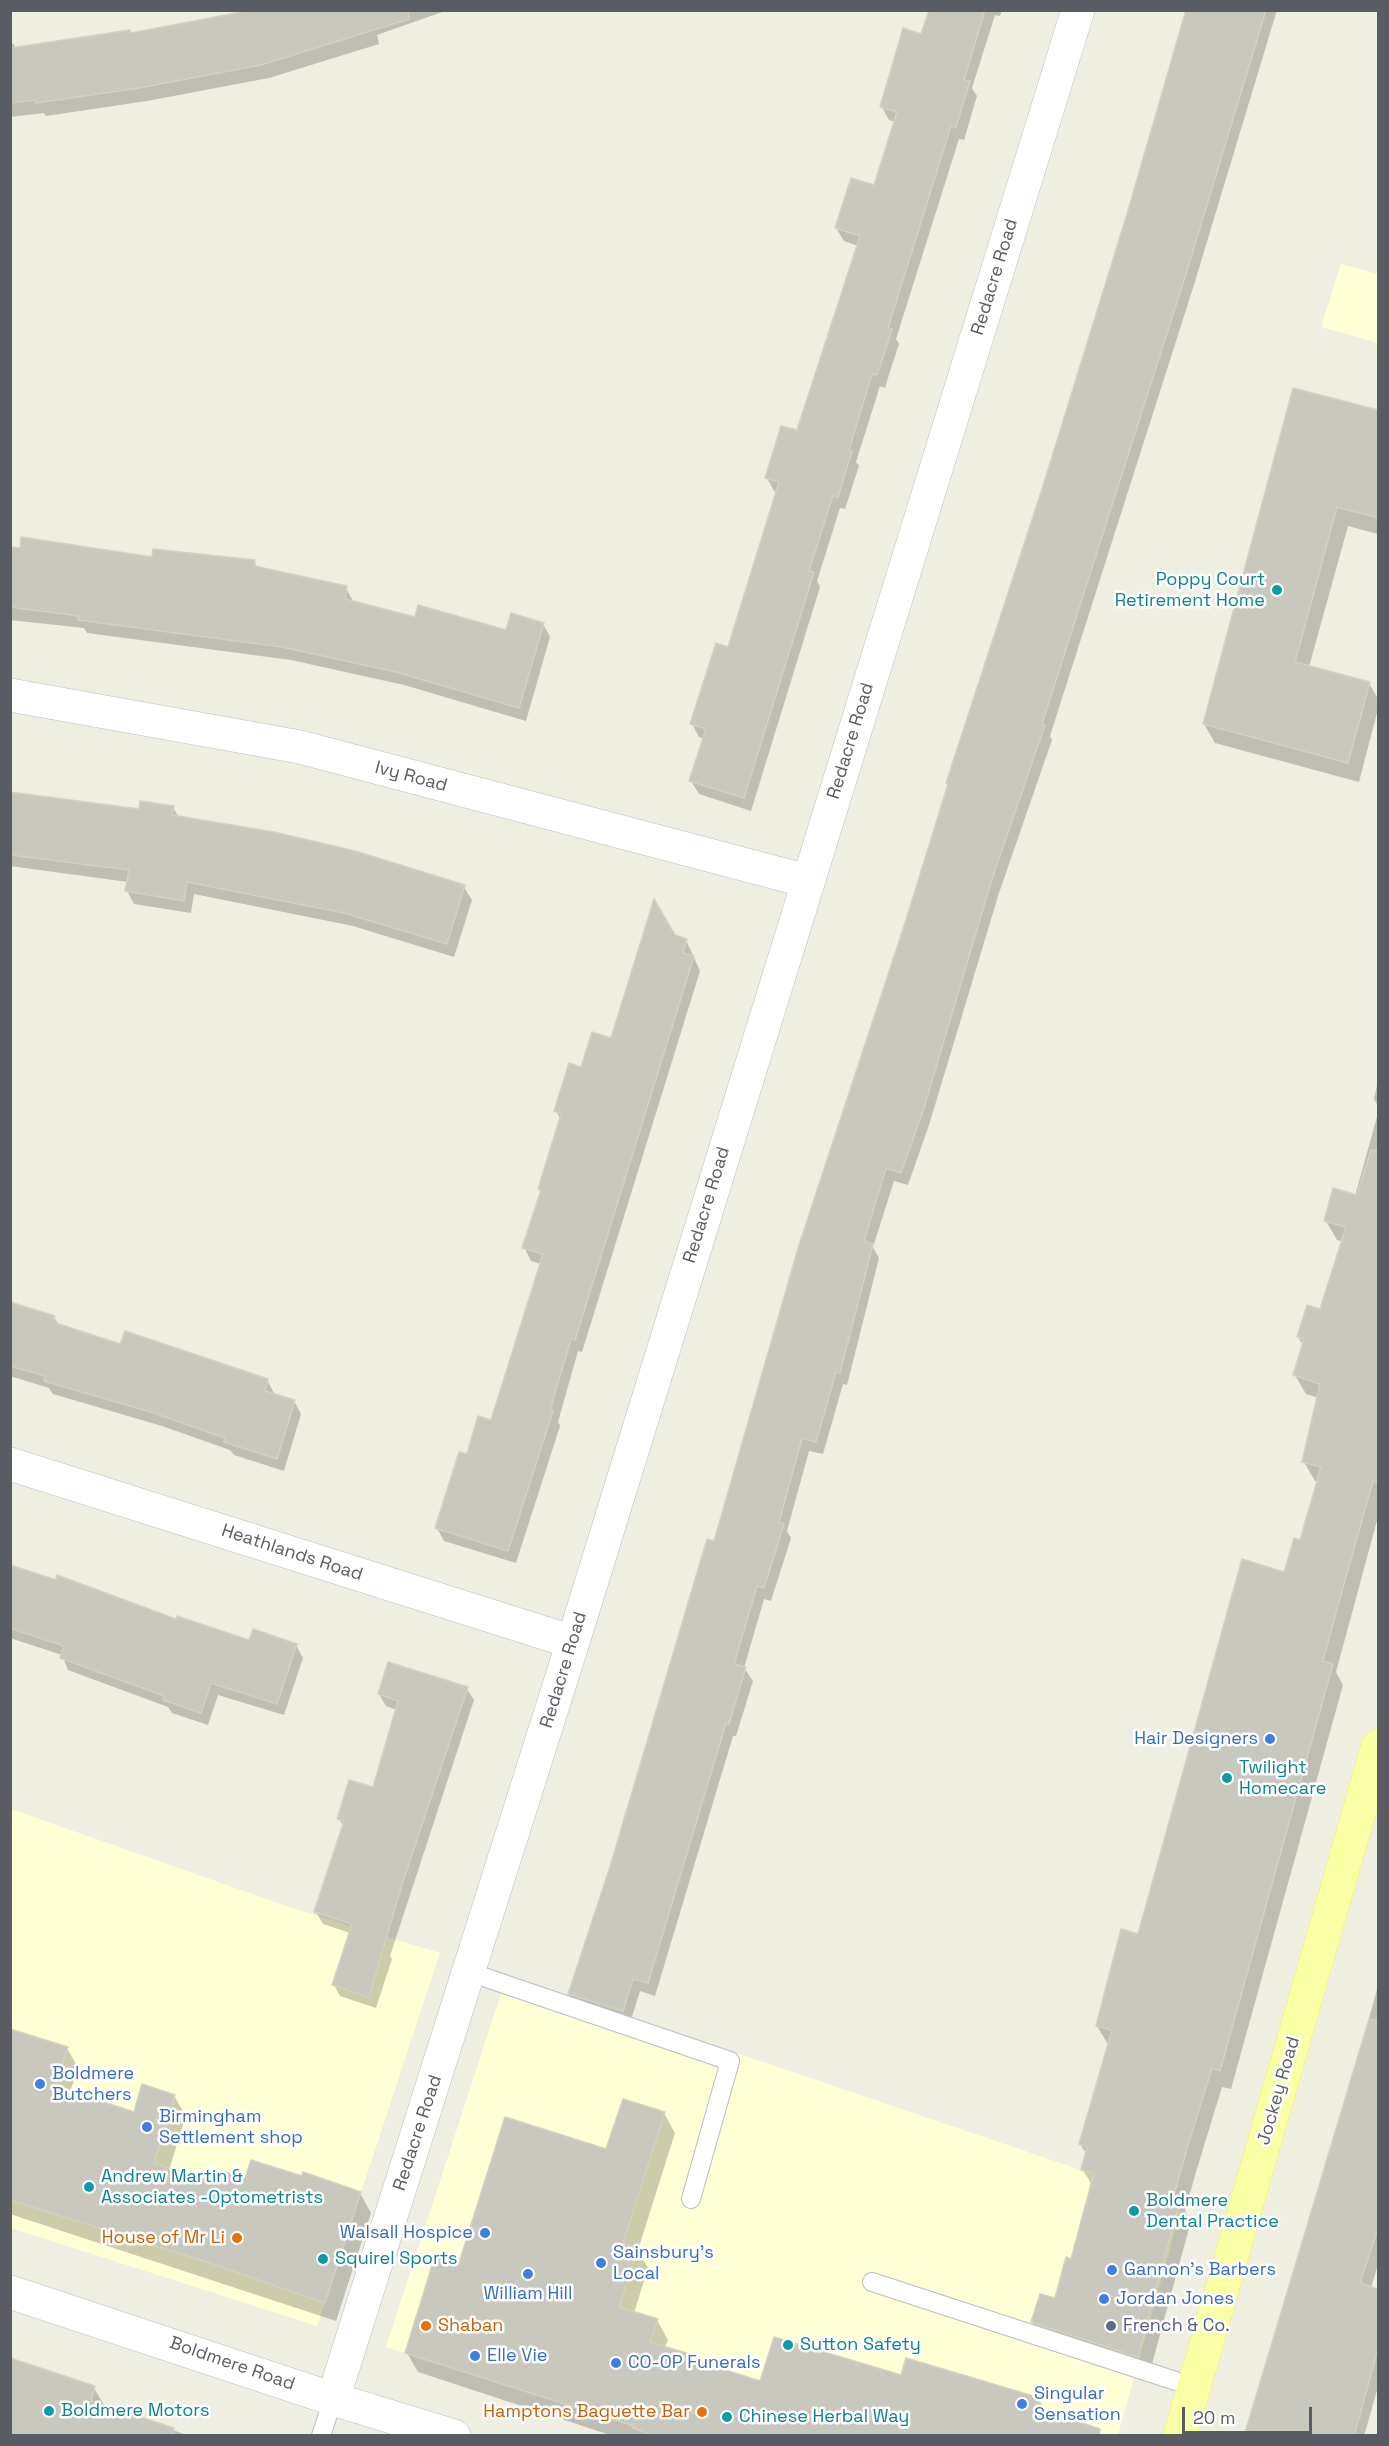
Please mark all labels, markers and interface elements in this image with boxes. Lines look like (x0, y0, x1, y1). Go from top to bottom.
street label: Redacre Road (967, 216, 1023, 338)
place label: Poppy Court Retirement Home (1115, 569, 1265, 612)
marker: Poppy Court Retirement Home (1270, 583, 1284, 597)
street label: Redacre Road (823, 680, 879, 802)
street label: Ivy Road (373, 757, 449, 797)
street label: Redacre Road (679, 1144, 735, 1266)
street label: Heathlands Road (219, 1520, 365, 1586)
street label: Redacre Road (536, 1609, 592, 1731)
place label: Hair Designers (1134, 1728, 1258, 1750)
marker: Hair Designers (1263, 1732, 1277, 1746)
place label: Twilight Homecare (1239, 1757, 1326, 1800)
marker: Twilight Homecare (1220, 1771, 1234, 1785)
street label: Jockey Road (1253, 2034, 1305, 2148)
place label: Boldmere Butchers (52, 2063, 134, 2106)
street label: Redacre Road (389, 2072, 447, 2194)
marker: Boldmere Butchers (33, 2077, 47, 2091)
place label: Birmingham Settlement shop (159, 2106, 303, 2148)
marker: Birmingham Settlement shop (140, 2120, 154, 2134)
place label: Andrew Martin & Associates -Optometrists (101, 2166, 323, 2208)
marker: Andrew Martin & Associates -Optometrists (82, 2180, 96, 2194)
place label: Boldmere Dental Practice (1146, 2190, 1279, 2232)
marker: Boldmere Dental Practice (1127, 2204, 1141, 2218)
place label: Walsall Hospice (340, 2222, 473, 2244)
marker: Walsall Hospice (478, 2226, 492, 2240)
place label: House of Mr Li (102, 2227, 225, 2249)
marker: House of Mr Li (230, 2231, 244, 2245)
place label: Sainsbury's Local (613, 2242, 714, 2284)
place label: Squirel Sports (335, 2248, 458, 2270)
marker: Squirel Sports (316, 2252, 330, 2266)
marker: Sainsbury's Local (594, 2256, 608, 2270)
place label: Gannon's Barbers (1124, 2259, 1276, 2281)
marker: Gannon's Barbers (1105, 2263, 1119, 2277)
marker: William Hill (521, 2267, 535, 2281)
place label: William Hill (484, 2283, 572, 2305)
place label: Jordan Jones (1116, 2288, 1234, 2310)
marker: Jordan Jones (1097, 2292, 1111, 2306)
place label: Shaban (438, 2315, 503, 2337)
place label: French & Co. (1123, 2315, 1230, 2337)
marker: Shaban (419, 2319, 433, 2333)
marker: French & Co. (1104, 2319, 1118, 2333)
street label: Boldmere Road (167, 2332, 297, 2396)
place label: Sutton Safety (800, 2334, 921, 2356)
marker: Sutton Safety (781, 2338, 795, 2352)
place label: Elle Vie (487, 2345, 547, 2367)
marker: Elle Vie (468, 2349, 482, 2363)
place label: CO-OP Funerals (628, 2352, 760, 2374)
marker: CO-OP Funerals (609, 2356, 623, 2370)
place label: Singular Sensation (1034, 2383, 1121, 2426)
scale bar (1185, 2395, 1316, 2433)
marker: Singular Sensation (1015, 2397, 1029, 2411)
place label: Boldmere Motors (61, 2400, 209, 2422)
place label: Hamptons Baguette Bar (483, 2401, 690, 2423)
marker: Boldmere Motors (42, 2404, 56, 2418)
marker: Hamptons Baguette Bar (695, 2405, 709, 2419)
place label: Chinese Herbal Way (739, 2406, 909, 2428)
text: 20 m (1193, 2406, 1236, 2429)
marker: Chinese Herbal Way (720, 2410, 734, 2424)

